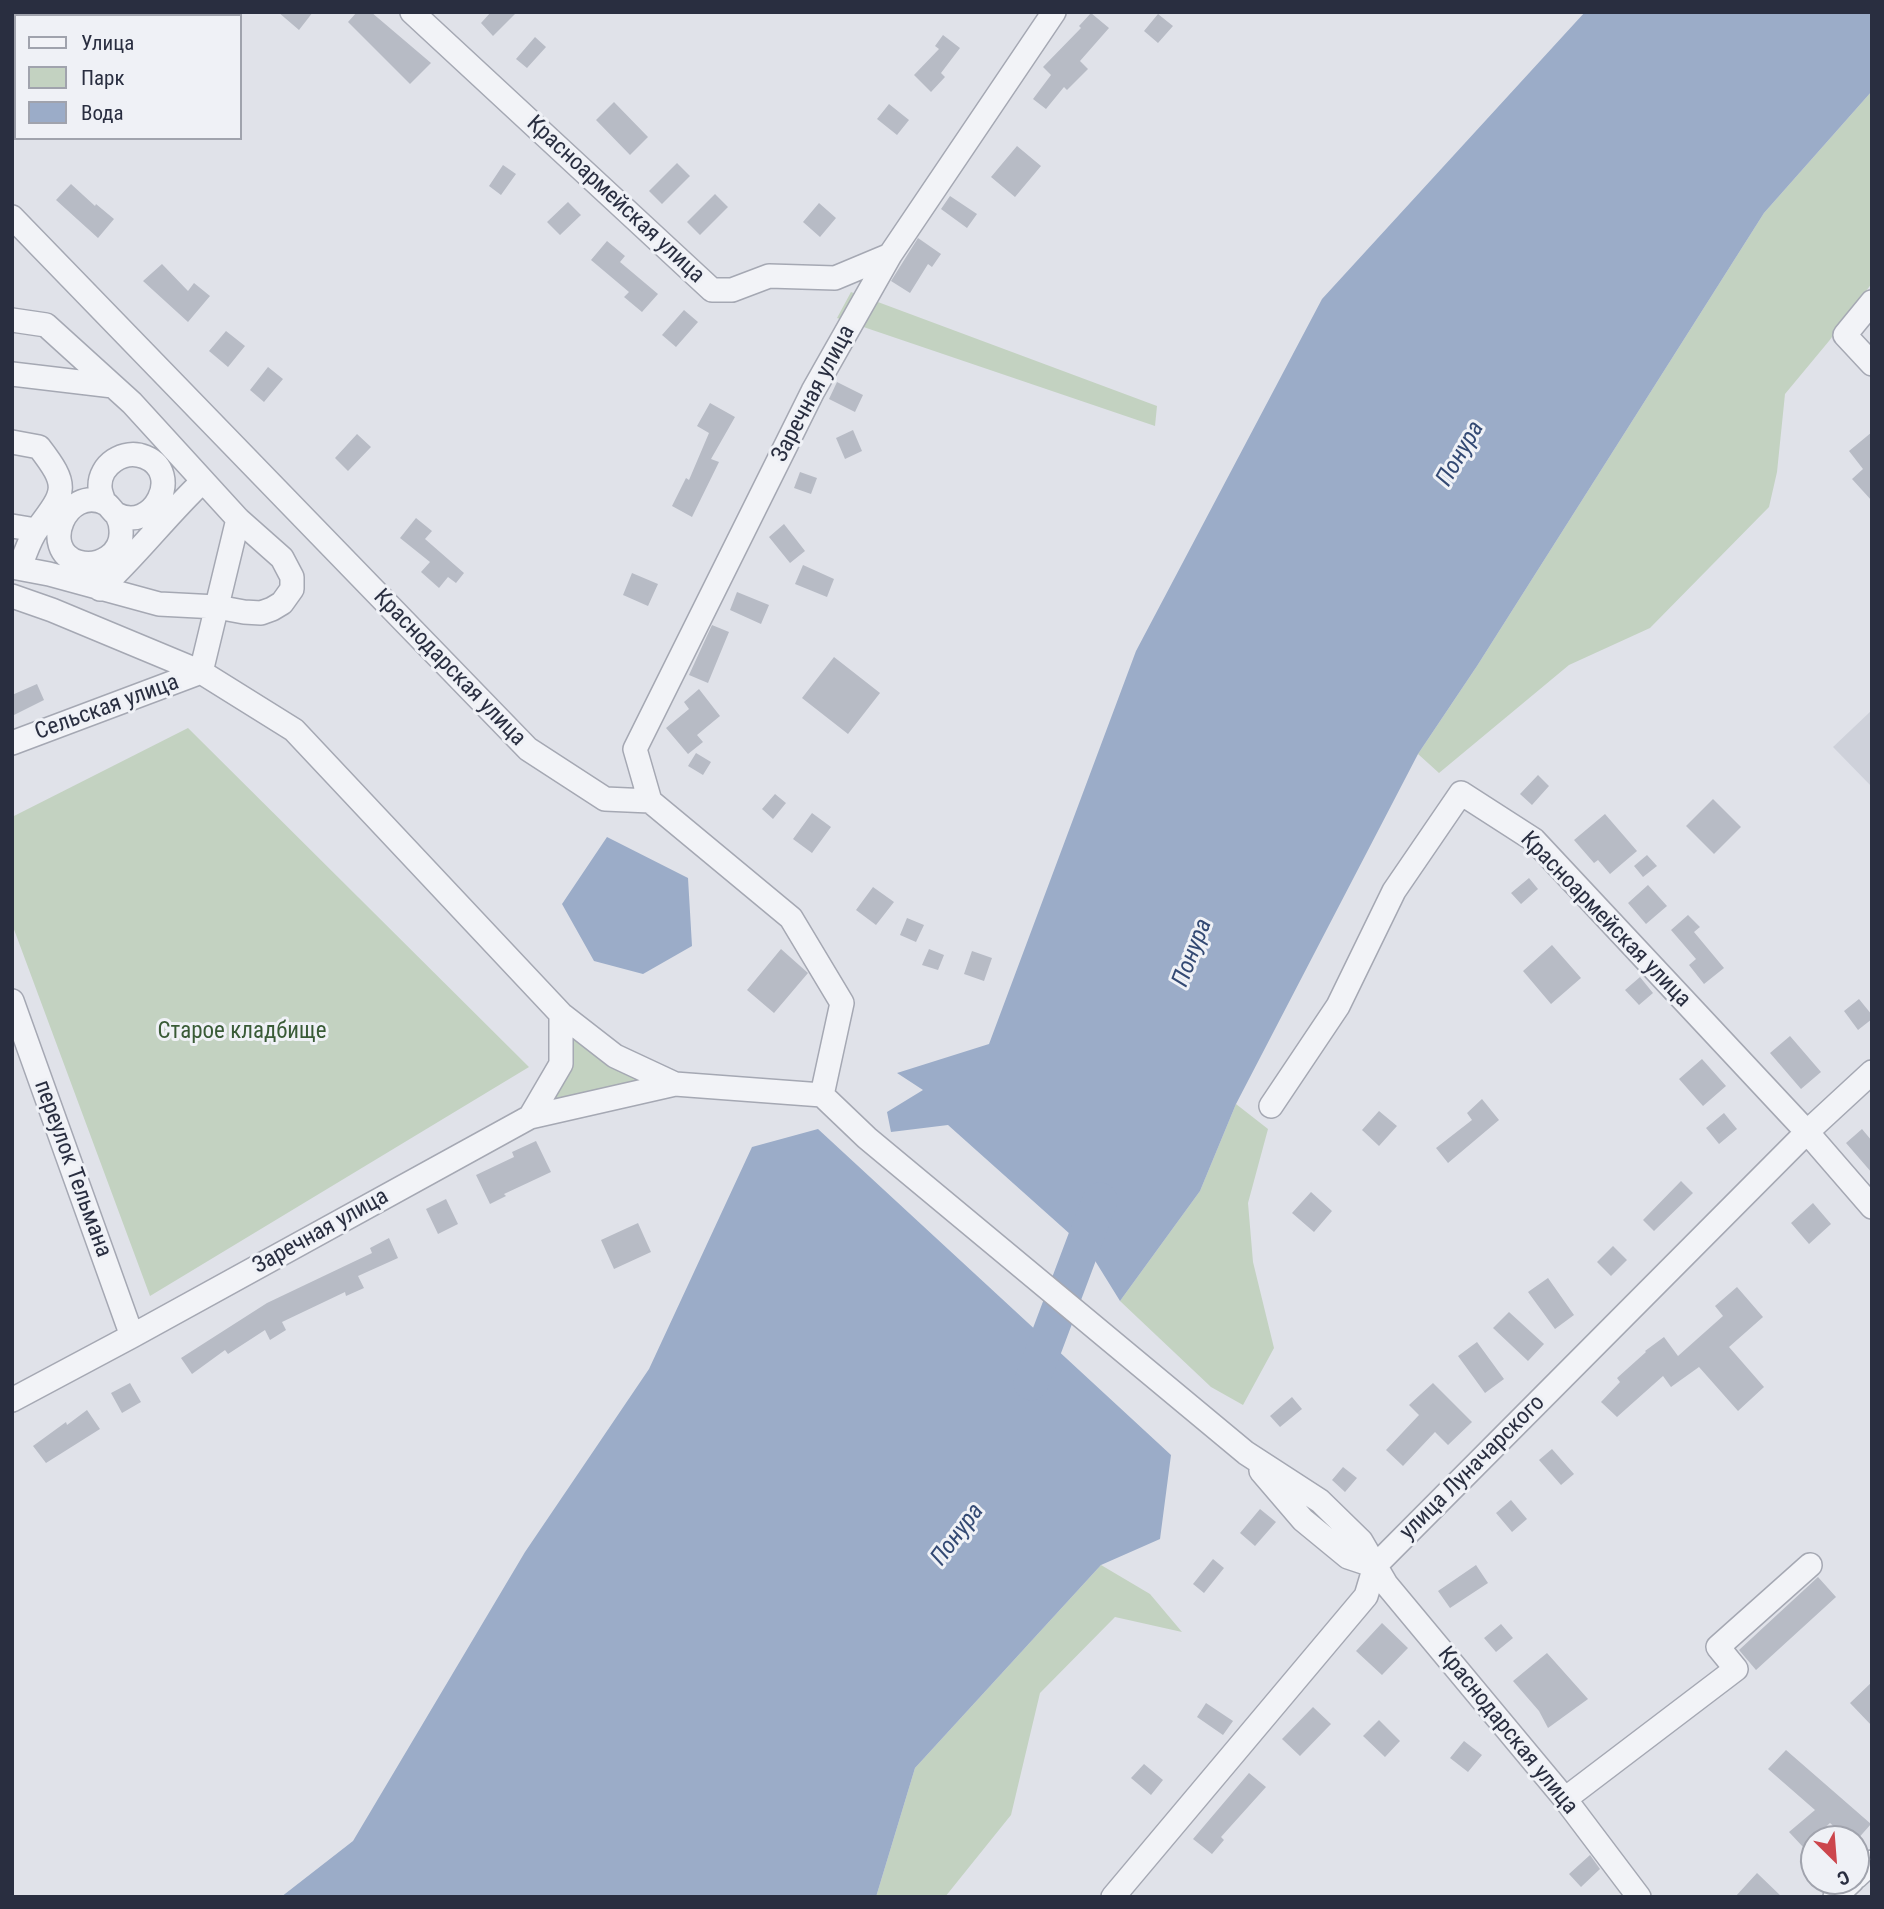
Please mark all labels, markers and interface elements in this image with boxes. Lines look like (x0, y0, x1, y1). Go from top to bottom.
legend (14, 14, 242, 140)
text: Улица (81, 31, 134, 55)
text: Парк (81, 66, 125, 90)
text: Вода (81, 101, 124, 125)
street label: Красноармейская улица (520, 110, 710, 290)
street label: Заречная улица (766, 321, 862, 467)
water label: Понура (1431, 416, 1491, 492)
street label: Краснодарская улица (367, 584, 531, 752)
street label: Сельская улица (31, 669, 183, 747)
street label: Красноармейская улица (1514, 827, 1696, 1013)
water label: Понура (1167, 915, 1219, 991)
park label: Старое кладбище (158, 1018, 326, 1046)
street label: переулок Тельмана (27, 1077, 117, 1261)
street label: Заречная улица (248, 1183, 394, 1281)
street label: улица Луначарского (1395, 1390, 1551, 1546)
water label: Понура (925, 1498, 991, 1572)
street label: Краснодарская улица (1431, 1642, 1583, 1820)
north arrow (1800, 1825, 1870, 1895)
text: С (1833, 1865, 1853, 1890)

